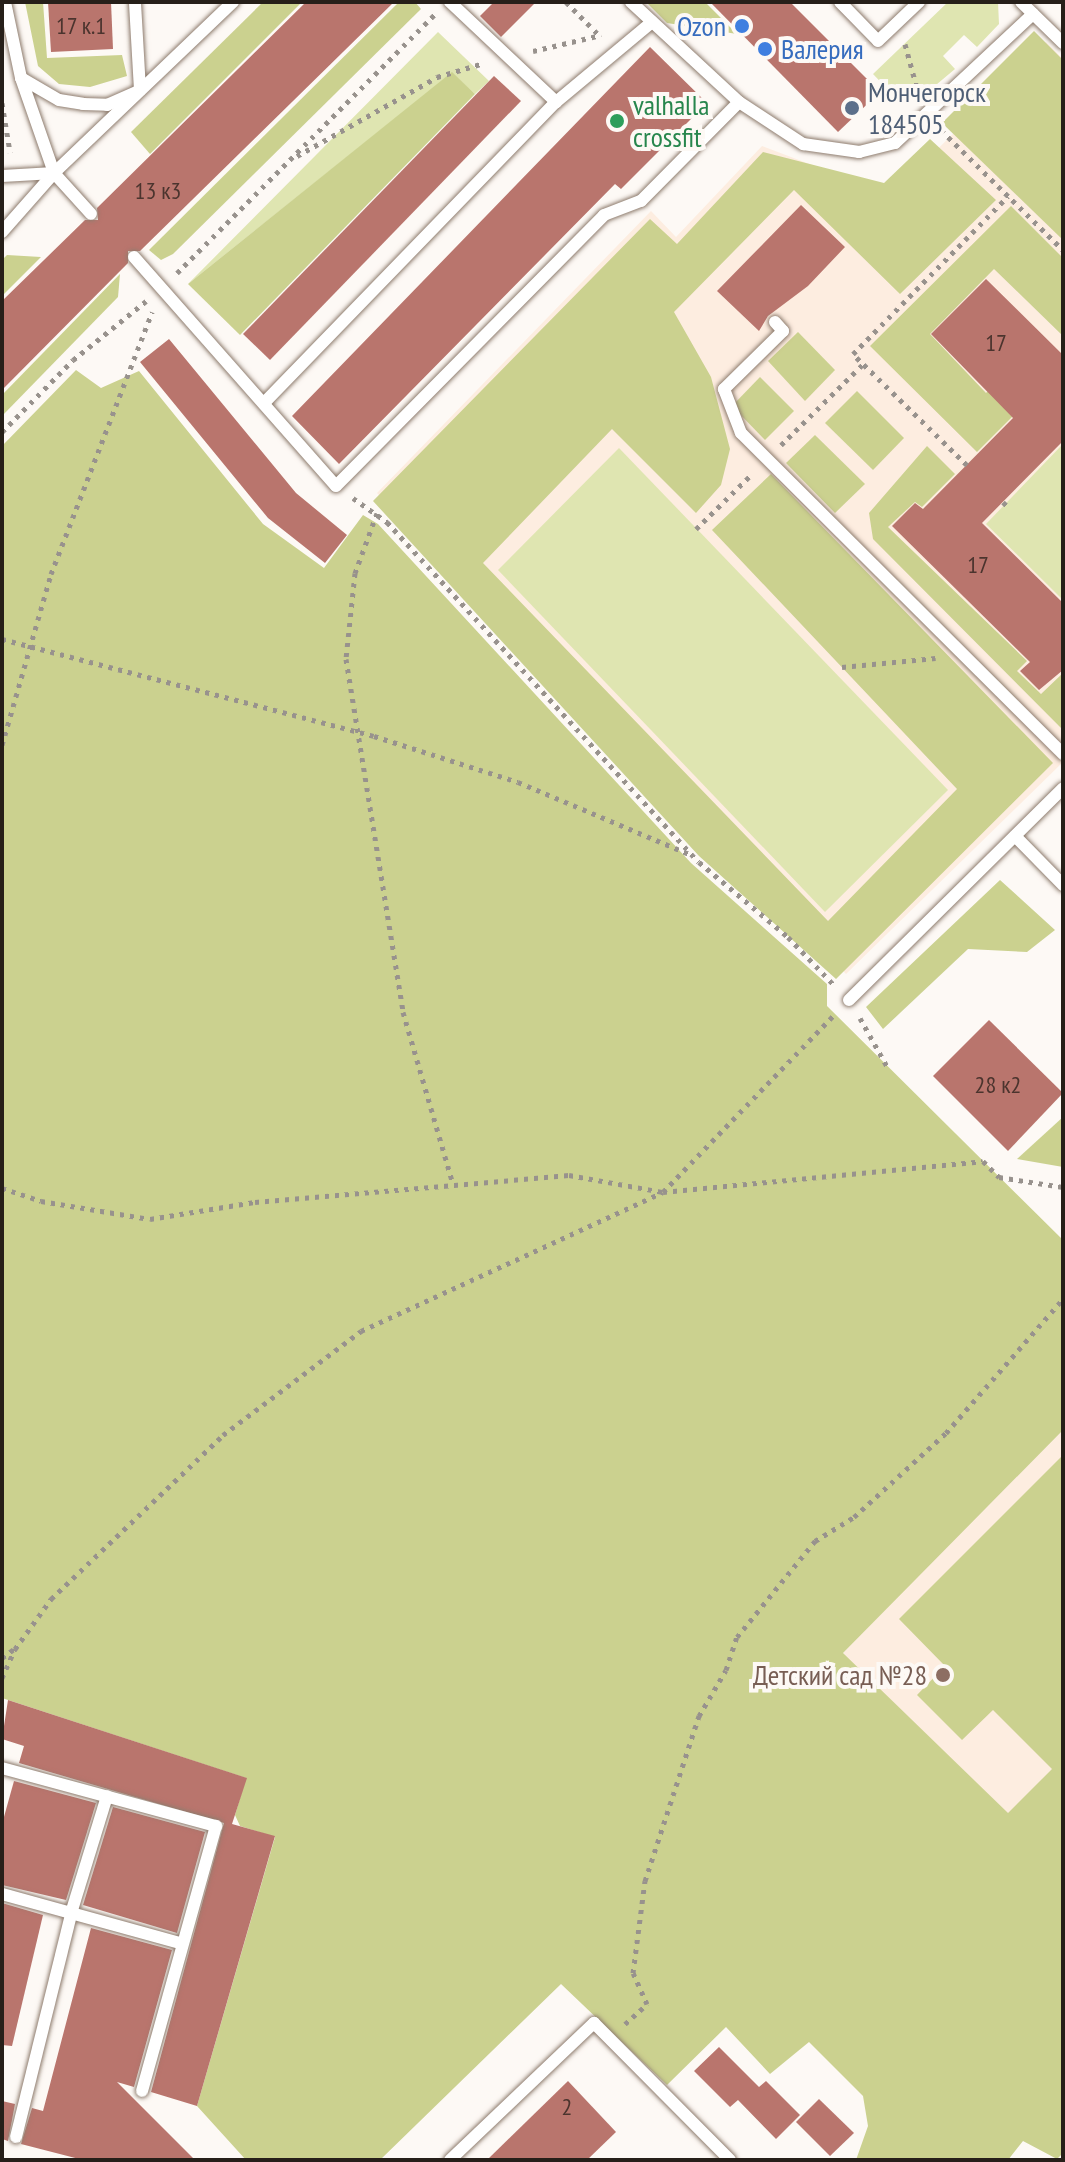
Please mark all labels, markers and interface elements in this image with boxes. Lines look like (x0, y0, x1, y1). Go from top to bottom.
place label: Ozon (677, 9, 726, 43)
house number: 17 к.1 (55, 12, 107, 40)
marker: Ozon (733, 17, 751, 35)
place label: Валерия (781, 32, 864, 66)
marker: Валерия (756, 40, 774, 58)
place label: Мончегорск 184505 (868, 75, 986, 141)
place label: valhalla crossfit (633, 88, 709, 154)
marker: Мончегорск 184505 (843, 99, 861, 117)
marker: valhalla crossfit (608, 112, 626, 130)
house number: 13 к3 (135, 177, 181, 205)
house number: 17 (985, 329, 1007, 357)
house number: 17 (967, 551, 989, 579)
house number: 28 к2 (975, 1071, 1021, 1099)
place label: Детский сад №28 (753, 1658, 927, 1692)
marker: Детский сад №28 (934, 1666, 952, 1684)
house number: 2 (562, 2093, 572, 2121)

